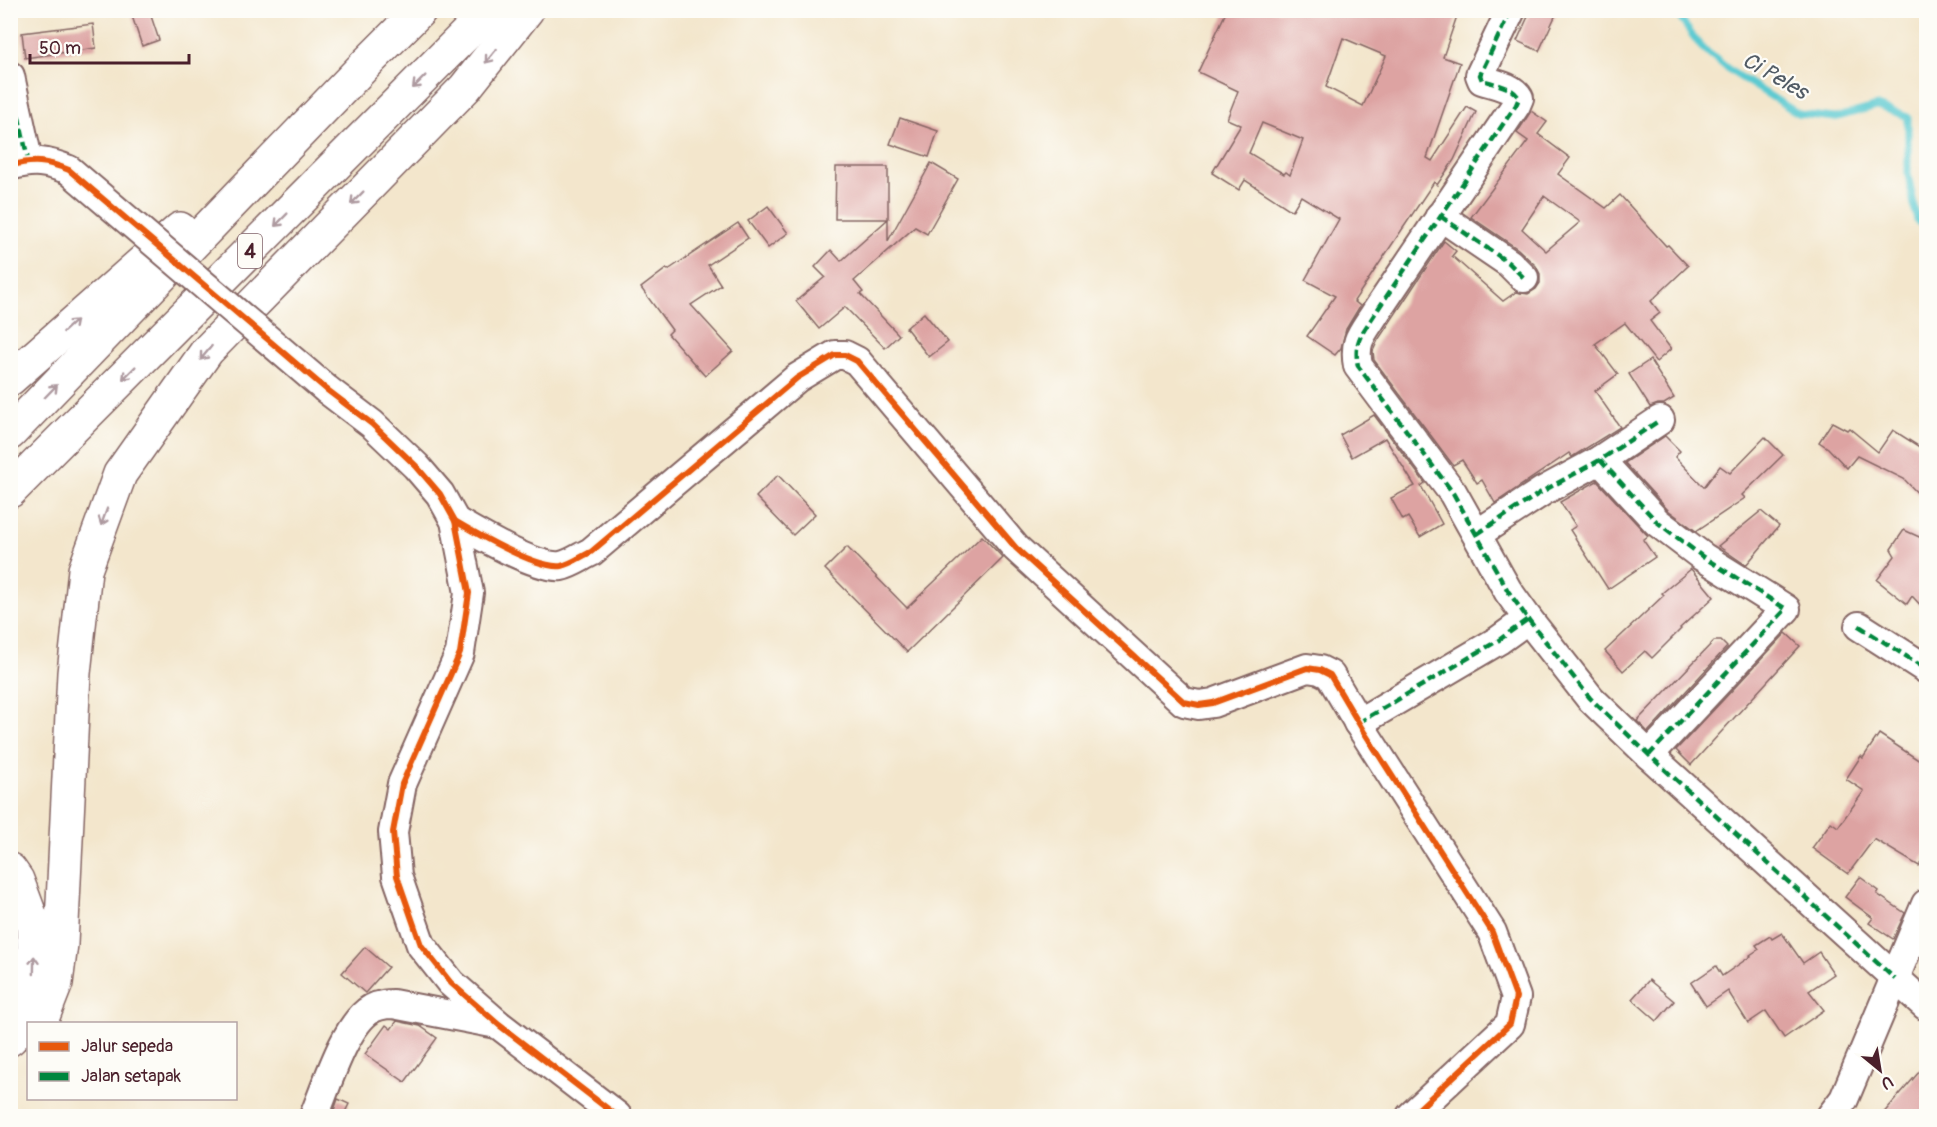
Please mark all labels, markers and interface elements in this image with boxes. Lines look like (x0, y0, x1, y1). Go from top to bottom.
scale bar (30, 27, 189, 65)
text: 50 m (39, 37, 81, 60)
water label: Ci Peles (1737, 46, 1815, 107)
one-way arrow (484, 48, 497, 64)
one-way arrow (412, 74, 427, 89)
one-way arrow (350, 190, 364, 205)
one-way arrow (274, 212, 289, 227)
road number: 4 (238, 234, 262, 268)
one-way arrow (62, 319, 77, 333)
one-way arrow (200, 344, 213, 360)
one-way arrow (121, 365, 136, 380)
one-way arrow (44, 383, 58, 398)
one-way arrow (98, 507, 109, 526)
one-way arrow (28, 956, 40, 976)
legend (27, 1022, 237, 1100)
text: Jalur sepeda (81, 1035, 173, 1058)
north arrow (1850, 1040, 1910, 1100)
text: Jalan setapak (81, 1065, 182, 1088)
text: U (1877, 1071, 1897, 1094)

